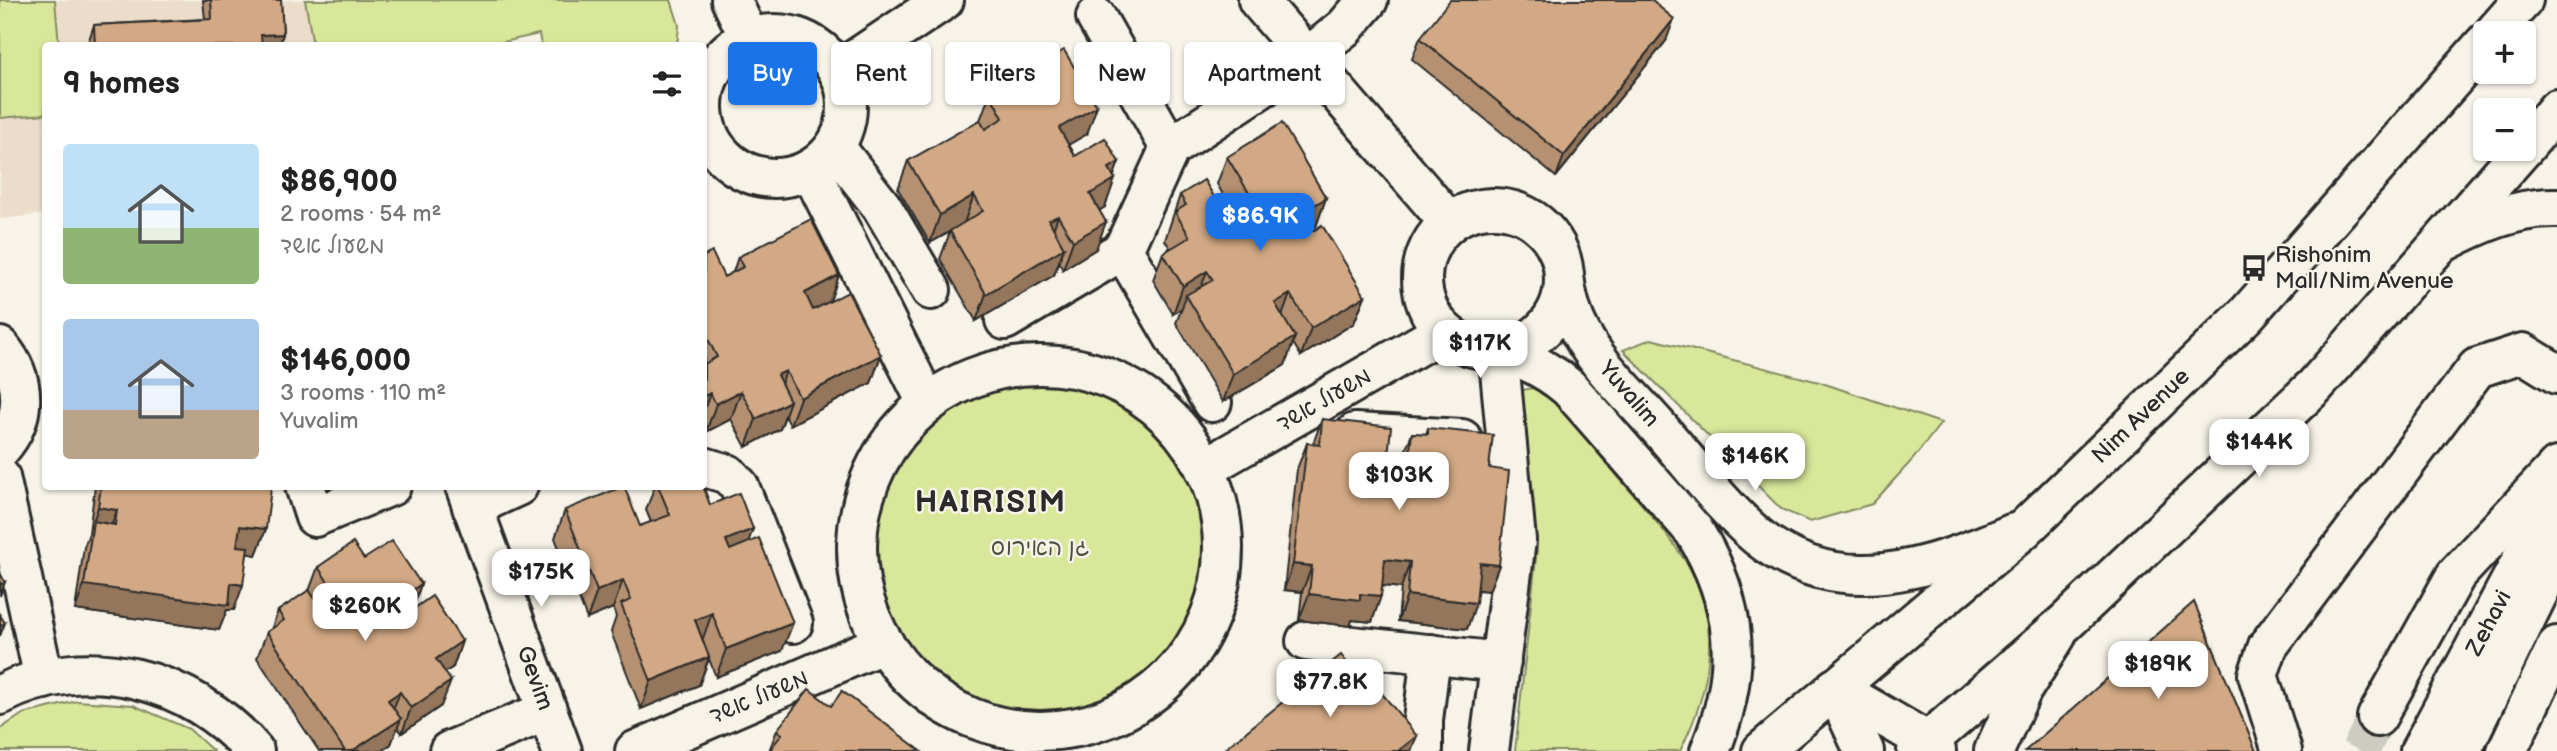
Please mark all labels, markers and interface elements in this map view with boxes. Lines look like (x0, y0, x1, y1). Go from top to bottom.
map controls (2473, 21, 2536, 161)
button: + (2473, 21, 2536, 84)
chip: Buy (728, 42, 817, 105)
chip: Rent (831, 42, 931, 105)
chip: Filters (945, 42, 1060, 105)
chip: New (1074, 42, 1170, 105)
chip: Apartment (1184, 42, 1345, 105)
icon: filters (648, 65, 686, 103)
text: 9 homes (63, 66, 180, 102)
button: − (2473, 98, 2536, 161)
text: $86,900 (280, 164, 398, 200)
icon: home (119, 172, 203, 256)
pin: $86.9K (1203, 194, 1317, 253)
text: 2 rooms · 54 m² (280, 200, 442, 228)
text: $86.9K (1221, 202, 1299, 230)
text: משעול אשד (280, 232, 385, 260)
place label: Rishonim Mall/Nim Avenue (2275, 241, 2454, 295)
bus stop icon: Rishonim Mall/Nim Avenue (2239, 253, 2269, 283)
pin: $117K (1431, 320, 1529, 380)
text: $117K (1449, 329, 1511, 357)
text: $146,000 (280, 343, 411, 379)
icon: home (119, 347, 203, 431)
street label: Yuvalim (1592, 354, 1665, 433)
street label: משעול אשד (1272, 362, 1376, 438)
street label: Nim Avenue (2086, 362, 2196, 470)
text: 3 rooms · 110 m² (280, 379, 446, 407)
text: Yuvalim (280, 407, 358, 435)
pin: $144K (2210, 420, 2308, 479)
text: $144K (2225, 428, 2293, 456)
pin: $146K (1706, 434, 1804, 493)
text: $146K (1721, 442, 1789, 470)
pin: $103K (1350, 452, 1448, 512)
text: $103K (1365, 461, 1433, 489)
district label: HAIRISIM (915, 485, 1067, 521)
park label: גן האירוס (991, 534, 1089, 562)
pin: $175K (492, 550, 590, 609)
text: $175K (508, 558, 574, 586)
pin: $260K (316, 584, 414, 643)
street label: Zehavi (2460, 586, 2518, 661)
text: $260K (329, 592, 401, 620)
street label: Gevim (511, 642, 559, 714)
pin: $189K (2109, 642, 2207, 701)
text: $189K (2124, 650, 2192, 678)
pin: $77.8K (1273, 660, 1387, 719)
street label: משעול אשד (705, 664, 813, 730)
text: $77.8K (1292, 668, 1368, 696)

